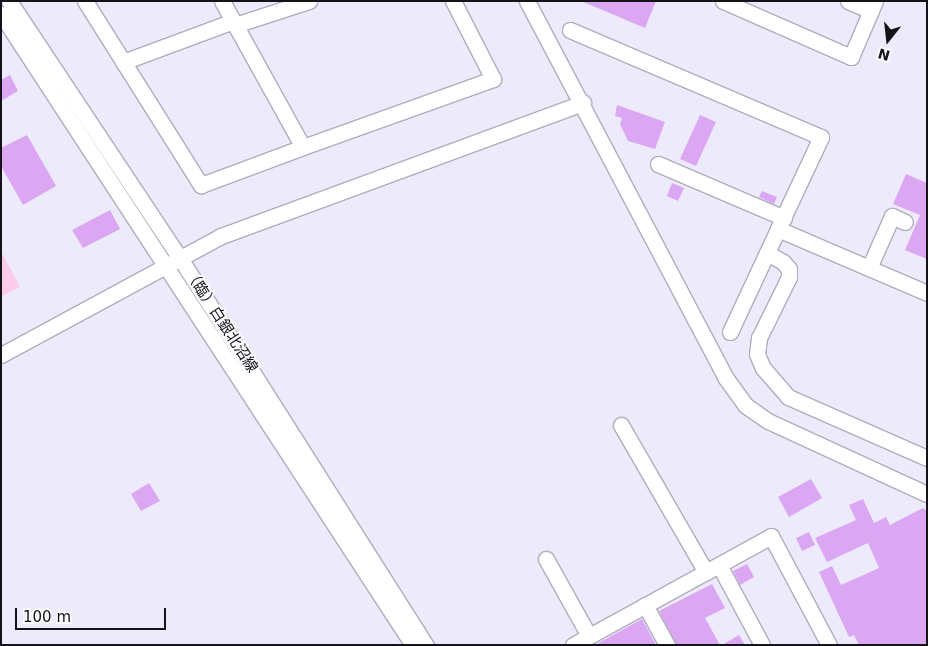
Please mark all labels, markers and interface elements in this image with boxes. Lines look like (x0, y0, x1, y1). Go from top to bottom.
north arrow (863, 15, 913, 65)
text: N (876, 45, 892, 64)
street label: （臨）白銀北沼線 (181, 266, 261, 376)
scale bar (18, 598, 169, 630)
text: 100 m (23, 608, 71, 626)

